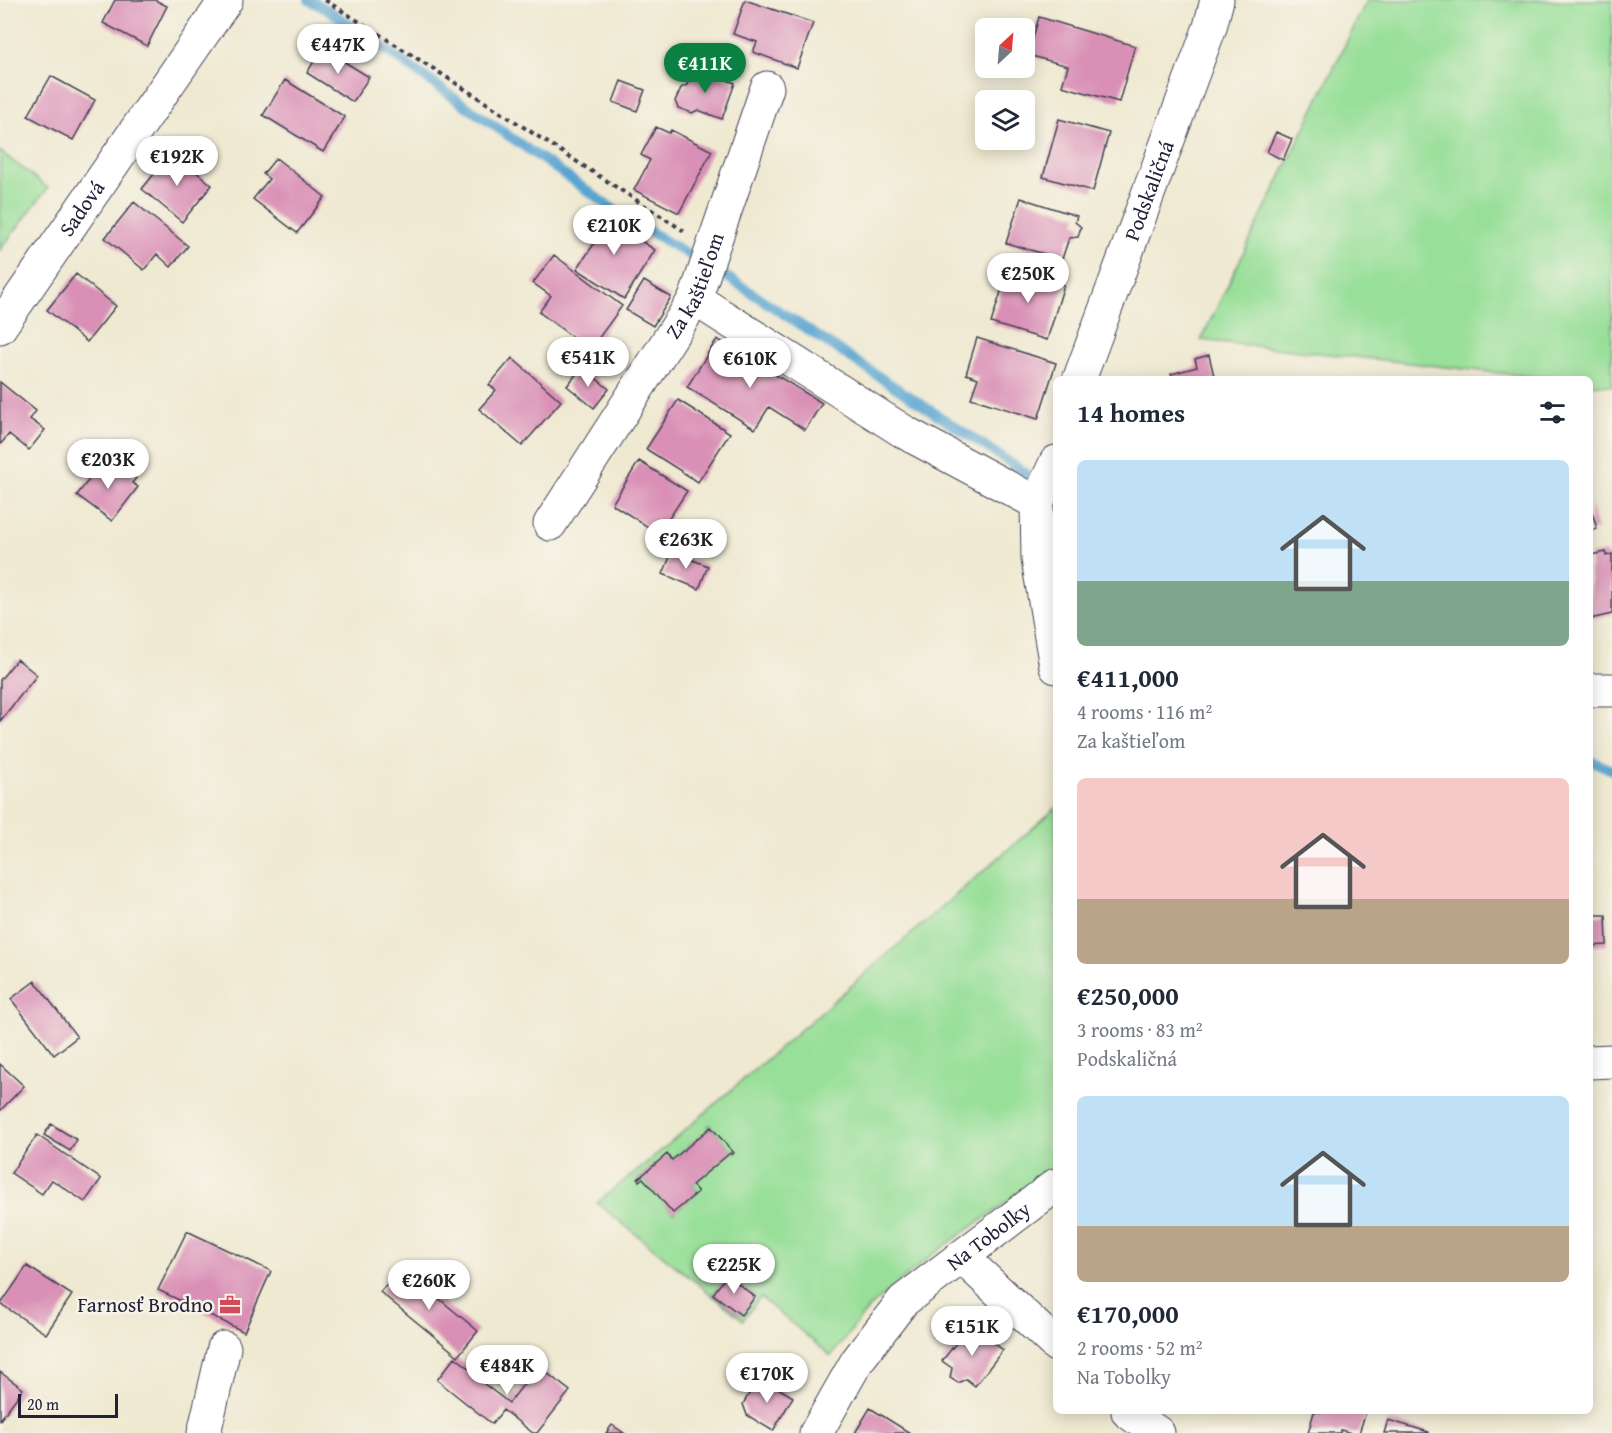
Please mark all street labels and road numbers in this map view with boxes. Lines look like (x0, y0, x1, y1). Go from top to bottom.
street label: Podskaličná (1116, 136, 1182, 245)
street label: Sadová (51, 174, 112, 243)
street label: Za kaštieľom (657, 228, 732, 345)
street label: Na Tobolky (940, 1193, 1037, 1278)

